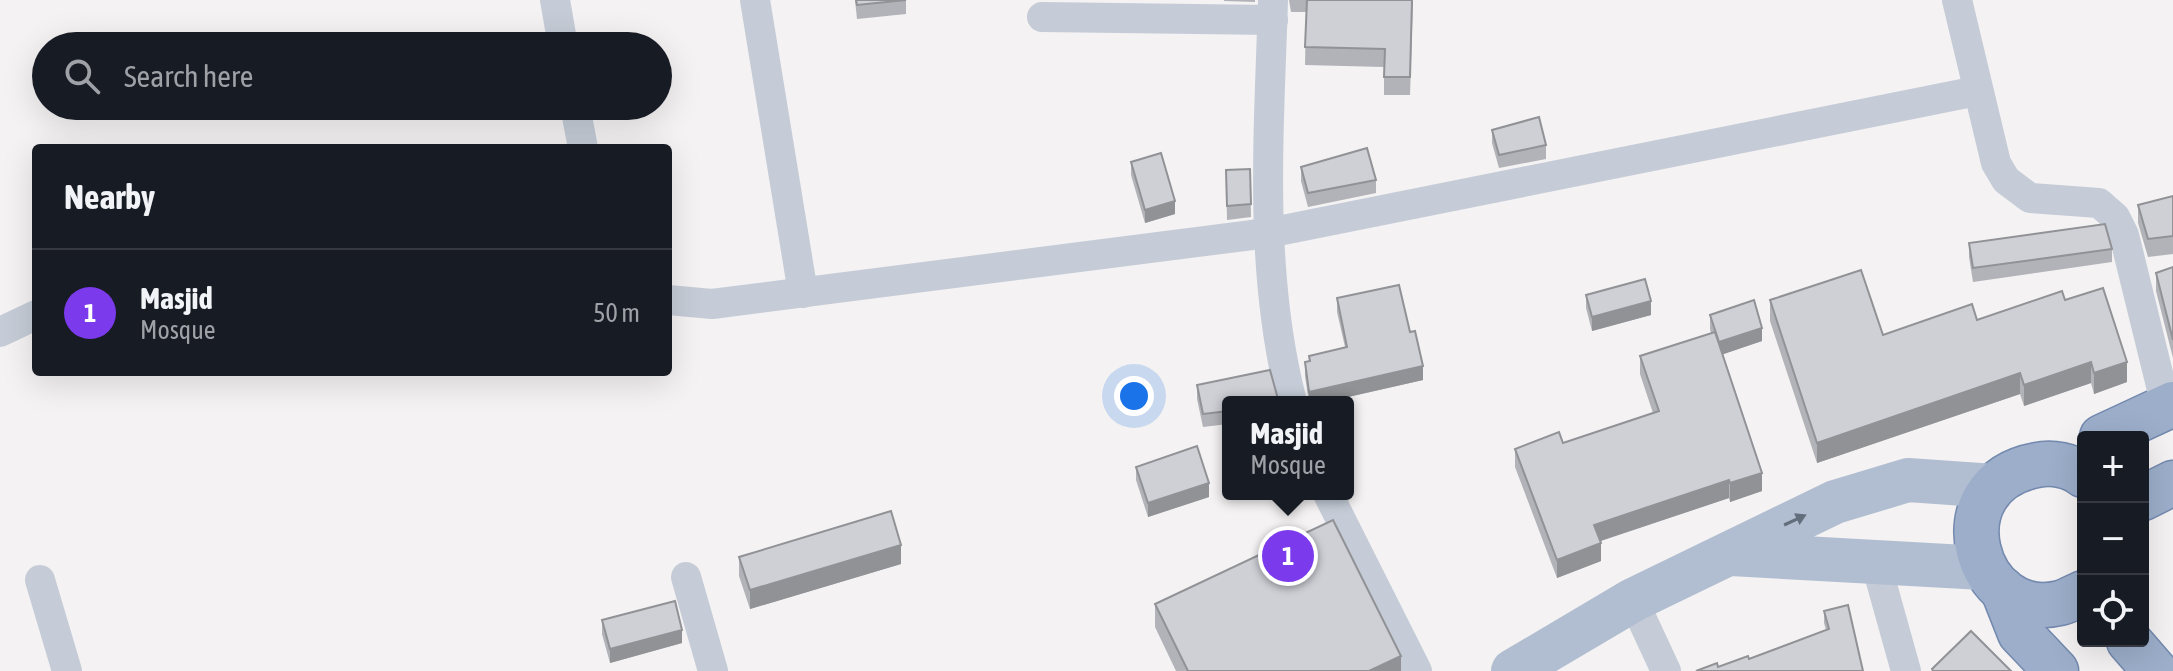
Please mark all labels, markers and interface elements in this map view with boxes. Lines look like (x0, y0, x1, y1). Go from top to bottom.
search box (32, 32, 672, 120)
icon: search (60, 54, 104, 98)
text: Search here (124, 59, 253, 93)
text: Nearby (64, 177, 155, 216)
text: Masjid (140, 281, 213, 315)
text: 1 (84, 298, 96, 328)
text: 50 m (593, 298, 640, 328)
text: Mosque (140, 315, 216, 345)
your location (1114, 376, 1154, 416)
popup (1222, 396, 1354, 500)
text: Masjid (1250, 416, 1323, 450)
map controls (2077, 431, 2149, 647)
button: + (2077, 431, 2149, 503)
text: Mosque (1250, 450, 1326, 480)
button: − (2077, 503, 2149, 575)
one-way arrow (1783, 513, 1807, 527)
pin: 1 (1262, 526, 1314, 586)
button: locate (2077, 575, 2149, 647)

